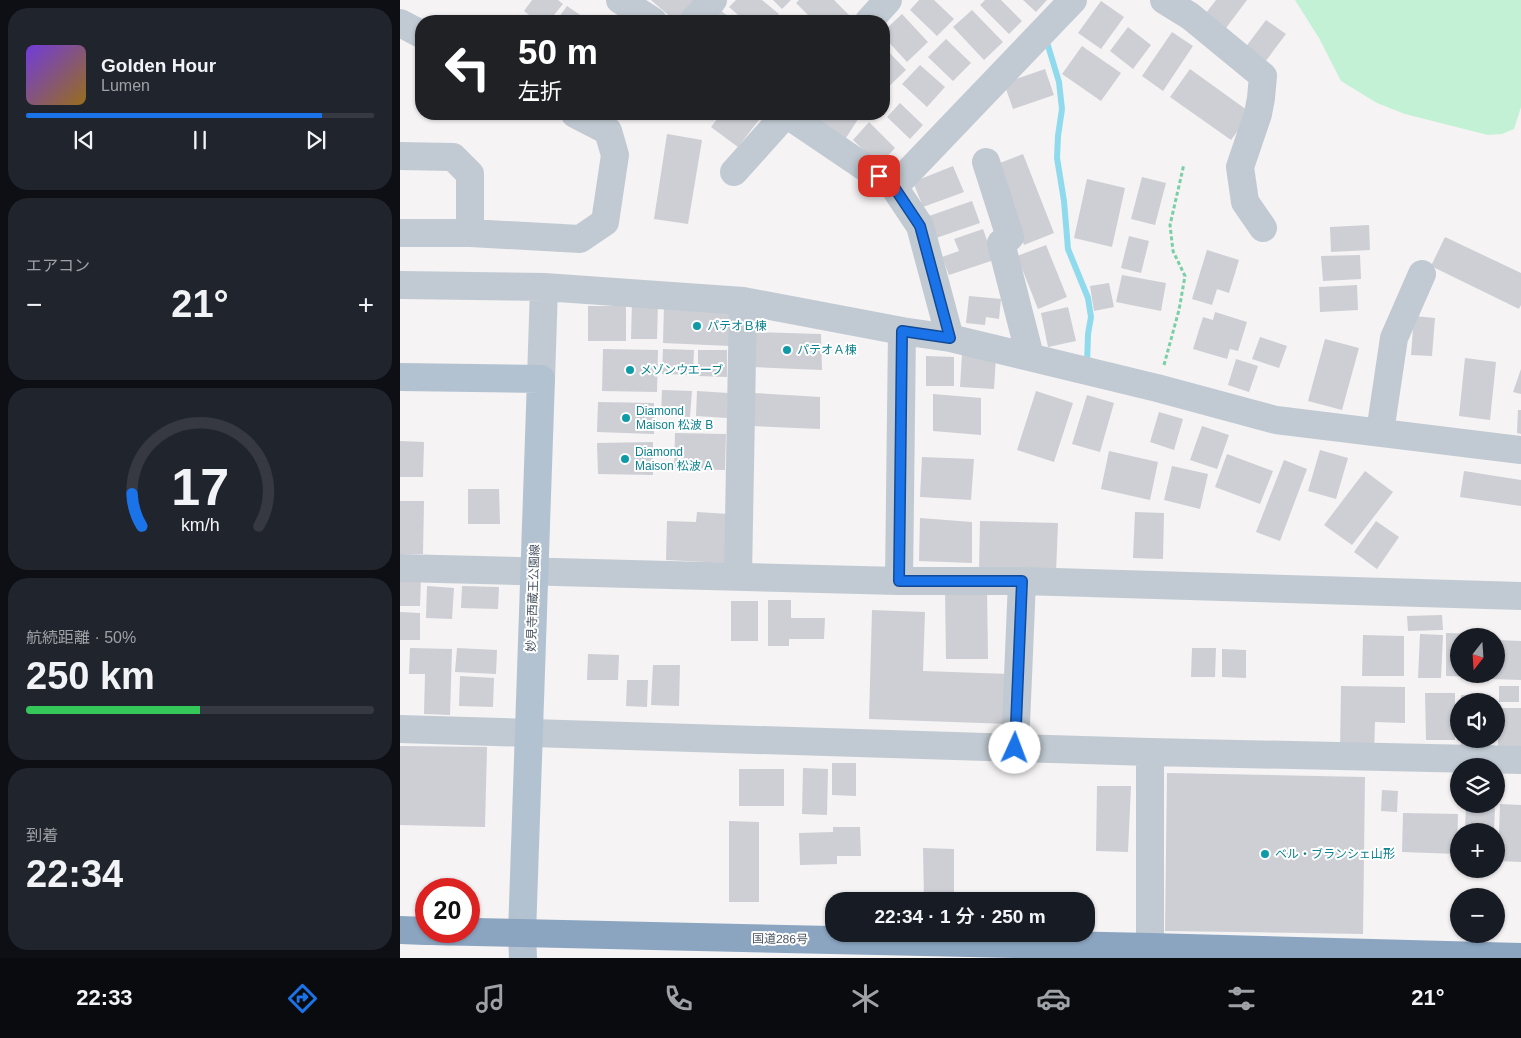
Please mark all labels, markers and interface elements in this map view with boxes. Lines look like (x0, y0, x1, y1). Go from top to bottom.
text: 50 m (518, 32, 598, 71)
icon: left (435, 35, 500, 100)
text: Golden Hour (101, 55, 216, 76)
text: Lumen (101, 77, 150, 94)
text: 左折 (518, 79, 562, 104)
icon: previous (70, 126, 98, 154)
icon: pause (186, 126, 214, 154)
icon: next (302, 126, 330, 154)
pin (858, 155, 900, 197)
icon: arrive (865, 162, 893, 190)
text: エアコン (26, 257, 90, 274)
text: 21° (171, 283, 229, 325)
text: − (26, 289, 42, 320)
text: + (358, 289, 374, 320)
place label: パテオＢ棟 (707, 319, 767, 333)
marker: パテオＢ棟 (691, 320, 703, 332)
place label: パテオＡ棟 (797, 343, 857, 357)
marker: パテオＡ棟 (781, 344, 793, 356)
place label: メゾンウエーブ (640, 363, 723, 377)
marker: メゾンウエーブ (624, 364, 636, 376)
place label: Diamond Maison 松波 B (636, 404, 713, 432)
marker: Diamond Maison 松波 B (620, 412, 632, 424)
place label: Diamond Maison 松波 A (635, 445, 712, 473)
marker: Diamond Maison 松波 A (619, 453, 631, 465)
text: 17 (171, 458, 229, 516)
text: km/h (181, 515, 219, 535)
street label: 妙見寺西蔵王公園線 (524, 544, 542, 652)
north arrow (1450, 628, 1505, 682)
map controls (1450, 628, 1505, 943)
text: 航続距離 · 50% (26, 629, 136, 646)
text: 250 km (26, 655, 155, 697)
button: sound (1450, 693, 1505, 748)
position arrow (988, 721, 1040, 773)
button: layers (1450, 758, 1505, 813)
button: + (1450, 823, 1505, 878)
text: 到着 (26, 827, 58, 844)
place label: ベル・ブランシェ山形 (1275, 847, 1395, 861)
marker: ベル・ブランシェ山形 (1259, 848, 1271, 860)
text: 22:34 (26, 853, 123, 895)
speed limit sign: 20 (415, 878, 480, 943)
button: − (1450, 888, 1505, 943)
text: 22:34 · 1 分 · 250 m (874, 906, 1046, 927)
street label: 国道286号 (752, 932, 808, 946)
icon: directions (285, 981, 320, 1016)
icon: music (473, 981, 508, 1016)
icon: phone (661, 981, 696, 1016)
icon: climate (848, 981, 883, 1016)
icon: car (1036, 981, 1071, 1016)
icon: filters (1224, 981, 1259, 1016)
text: 22:33 (76, 985, 133, 1010)
text: 21° (1411, 985, 1445, 1010)

